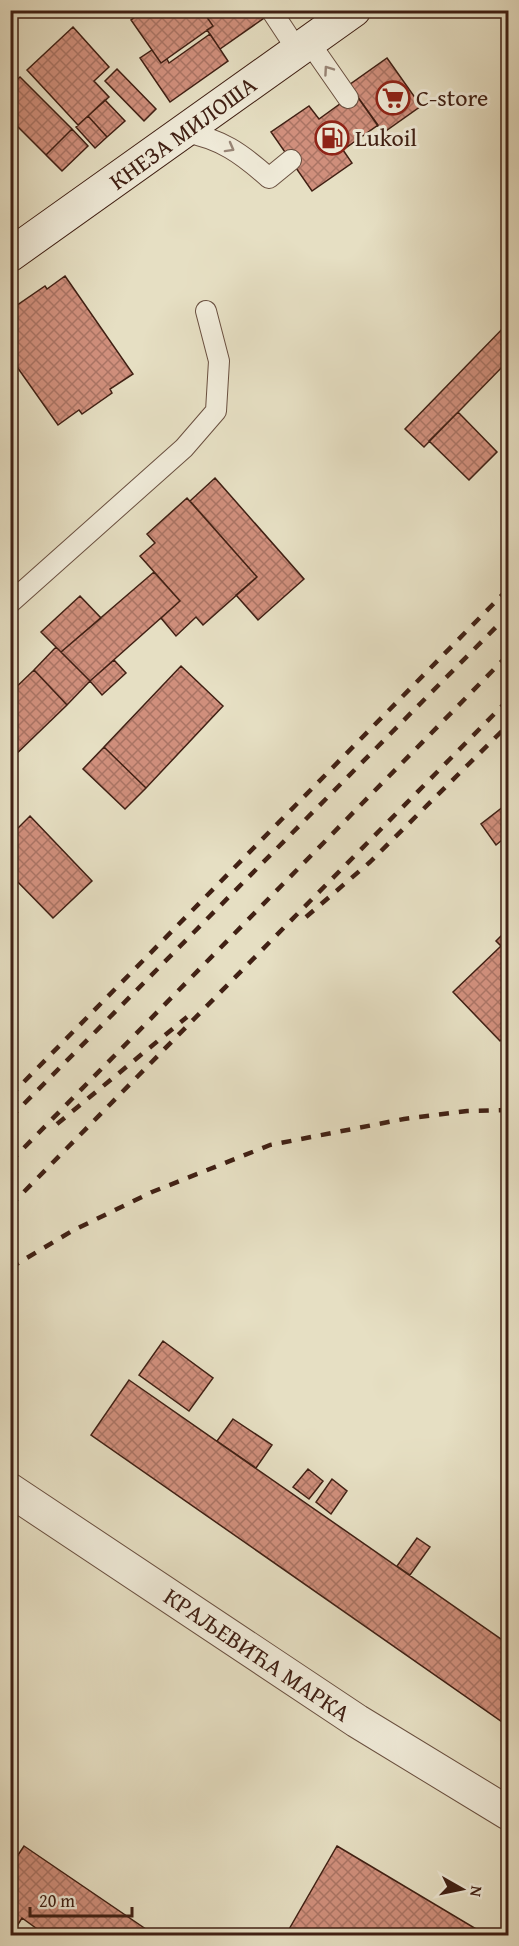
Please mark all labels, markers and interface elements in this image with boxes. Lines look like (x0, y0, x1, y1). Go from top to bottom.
one-way arrow (324, 66, 335, 77)
street label: КНЕЗА МИЛОША (102, 67, 264, 198)
supermarket icon: C-store (375, 80, 411, 116)
place label: C-store (416, 80, 488, 115)
fuel station icon: Lukoil (314, 120, 350, 156)
place label: Lukoil (355, 120, 417, 155)
one-way arrow (224, 140, 235, 152)
street label: КРАЉЕВИЋА МАРКА (157, 1579, 358, 1730)
north arrow (432, 1859, 492, 1919)
scale bar (30, 1880, 132, 1918)
text: N (464, 1884, 490, 1899)
text: 20 m (39, 1887, 75, 1914)

